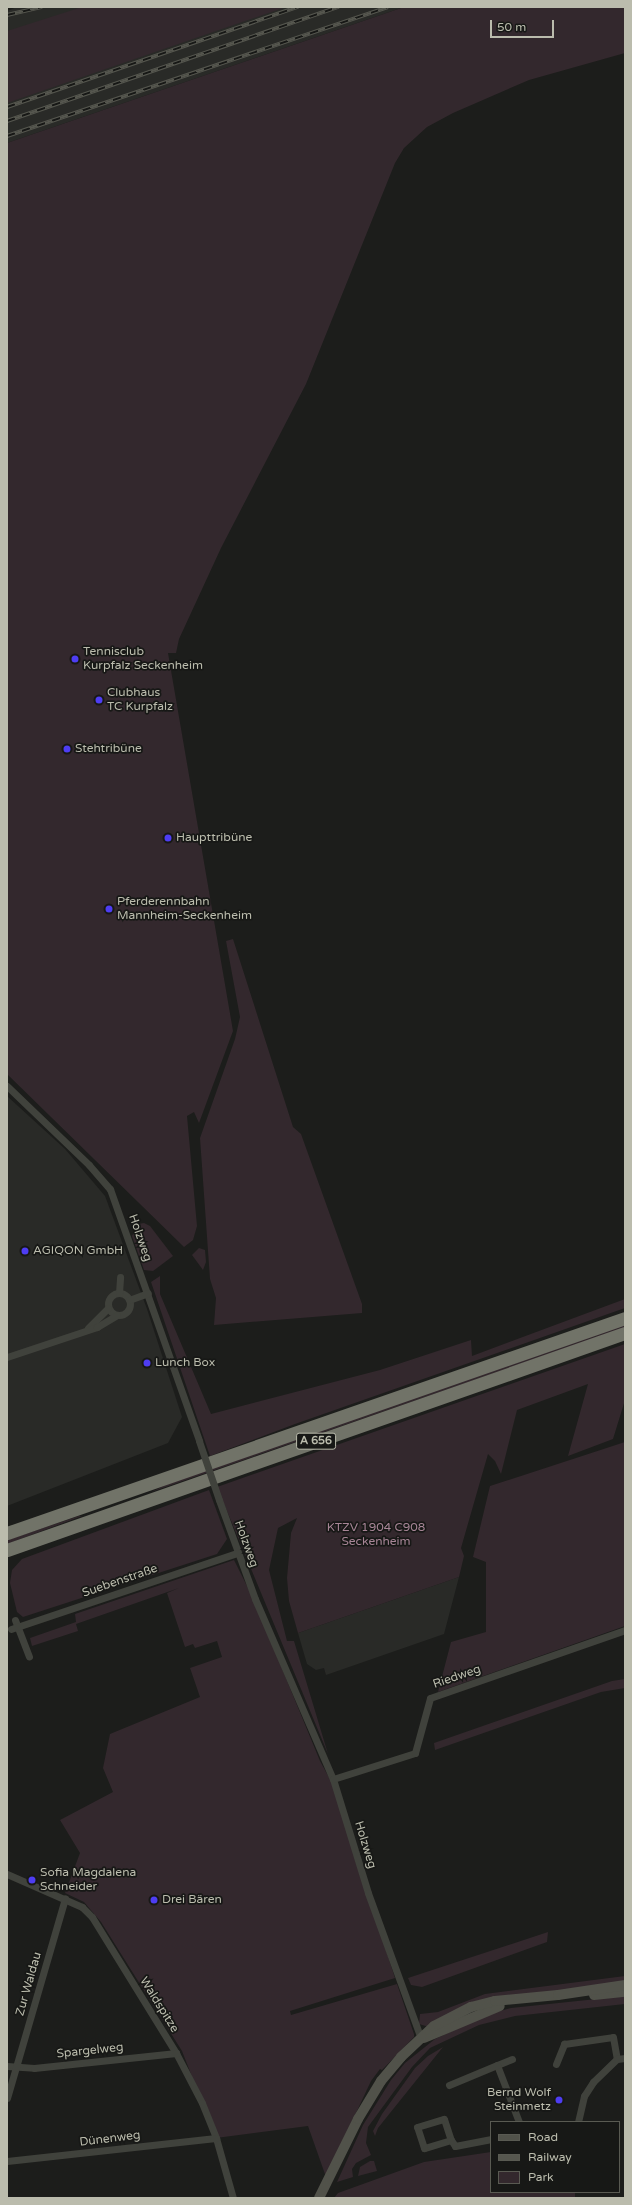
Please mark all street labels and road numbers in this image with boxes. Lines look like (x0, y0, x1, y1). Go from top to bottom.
street label: Holzweg (125, 1213, 155, 1263)
road number: A 656 (296, 1432, 336, 1450)
street label: Holzweg (231, 1519, 261, 1569)
street label: Suebenstraße (80, 1561, 160, 1601)
street label: Riedweg (431, 1662, 483, 1692)
street label: Holzweg (351, 1819, 379, 1871)
street label: Zur Waldau (13, 1950, 45, 2018)
street label: Waldspitze (136, 1975, 182, 2035)
street label: Spargelweg (56, 2040, 124, 2062)
street label: Dünenweg (79, 2128, 141, 2150)

